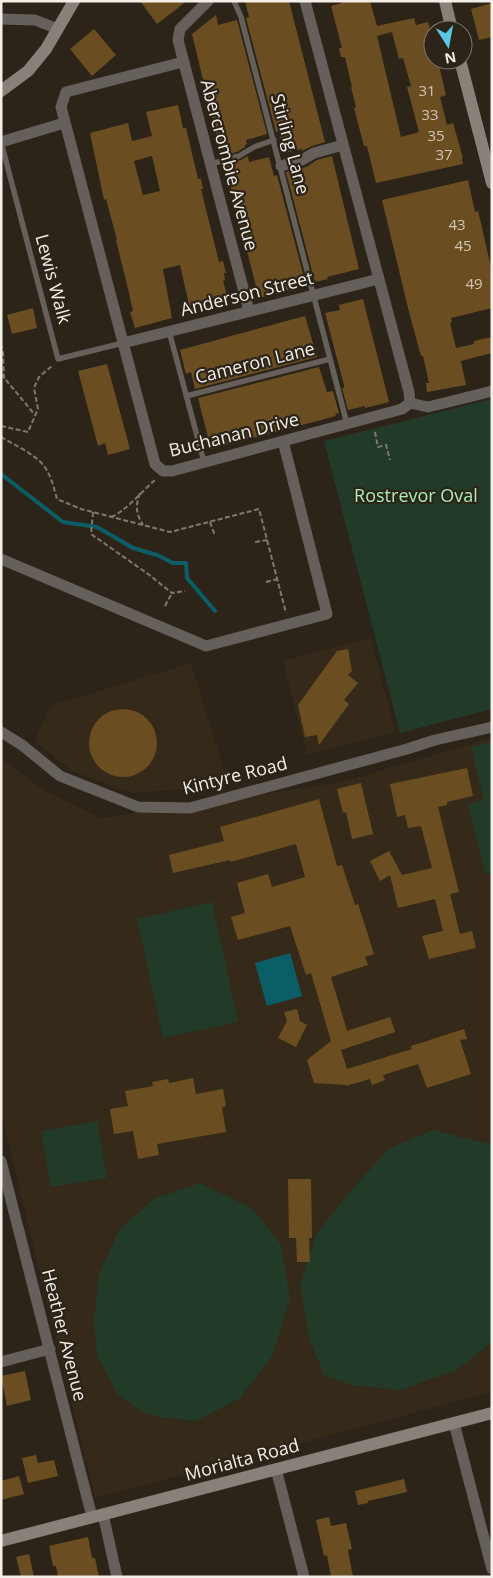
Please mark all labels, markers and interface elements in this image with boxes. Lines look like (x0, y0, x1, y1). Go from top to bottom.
north arrow (423, 20, 473, 70)
text: N (443, 48, 458, 69)
street label: Abercrombie Avenue (196, 76, 264, 253)
house number: 31 (418, 80, 436, 100)
street label: Stirling Lane (266, 91, 316, 197)
house number: 33 (421, 104, 439, 124)
house number: 35 (427, 125, 445, 145)
house number: 37 (435, 144, 453, 164)
house number: 43 (448, 214, 466, 234)
street label: Lewis Walk (30, 231, 78, 327)
house number: 45 (454, 235, 472, 255)
street label: Anderson Street (178, 265, 316, 321)
house number: 49 (465, 273, 483, 293)
street label: Cameron Lane (192, 336, 317, 388)
street label: Buchanan Drive (166, 406, 301, 462)
park label: Rostrevor Oval (354, 483, 478, 507)
street label: Kintyre Road (180, 750, 290, 800)
street label: Heather Avenue (37, 1266, 93, 1403)
street label: Morialta Road (182, 1432, 302, 1486)

